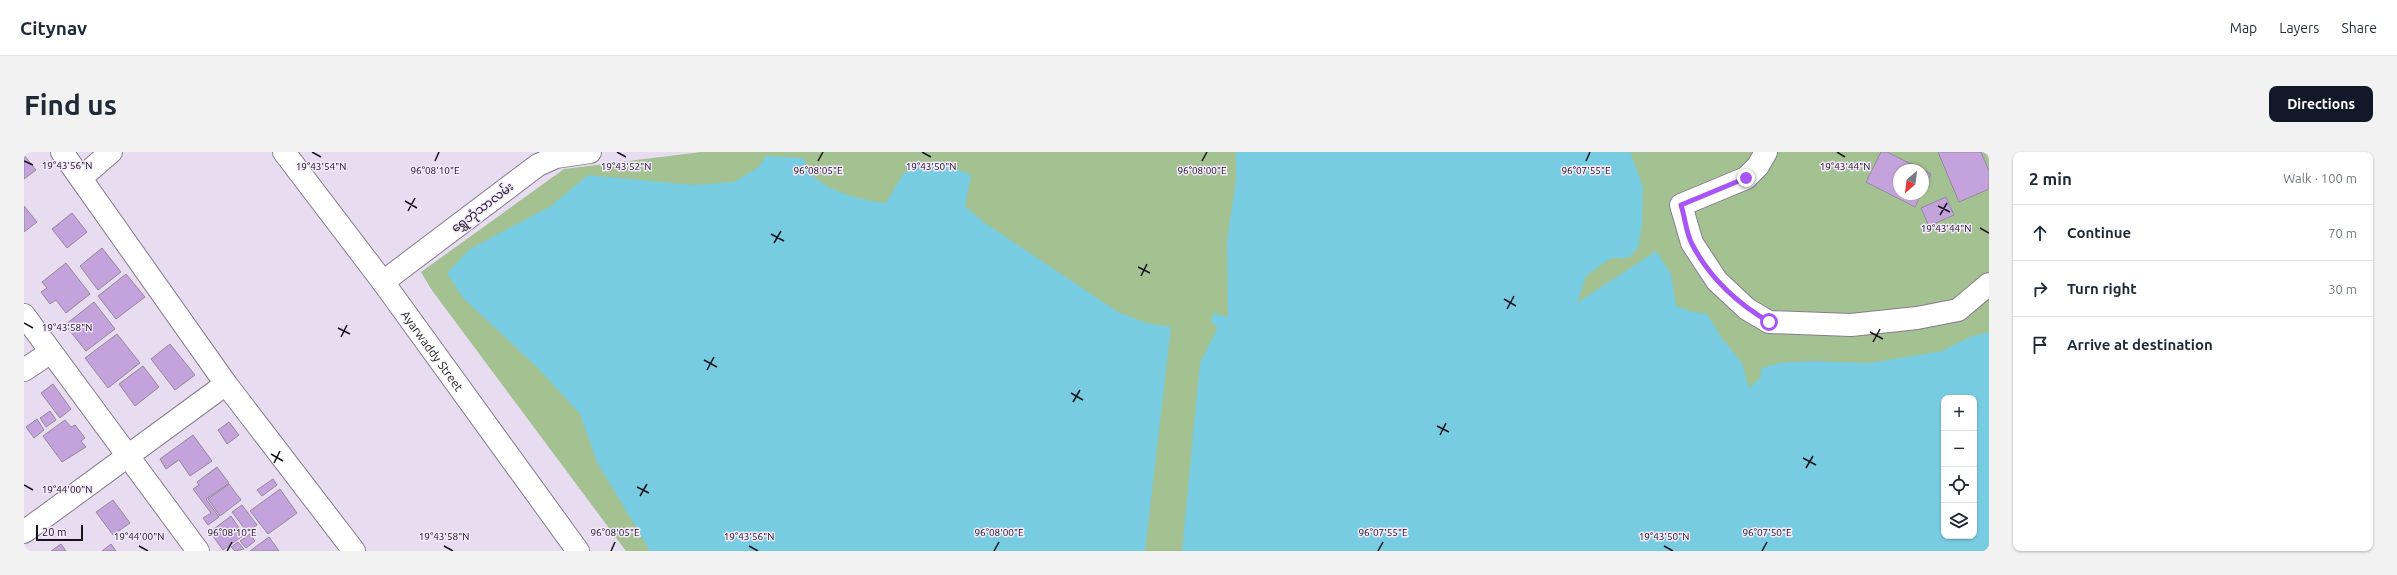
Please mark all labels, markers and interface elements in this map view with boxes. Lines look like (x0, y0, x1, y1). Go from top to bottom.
text: Citynav (20, 17, 87, 39)
text: Map (2230, 20, 2257, 36)
text: Layers (2279, 20, 2319, 36)
text: Share (2341, 20, 2377, 36)
button: Directions (2269, 86, 2373, 122)
text: Find us (24, 89, 117, 120)
text: 19°43'56"N (42, 160, 92, 171)
text: 19°43'54"N (296, 161, 346, 172)
text: 19°43'52"N (601, 161, 651, 172)
text: 19°43'50"N (906, 161, 956, 172)
text: 19°43'44"N (1820, 161, 1870, 172)
north arrow (1893, 164, 1929, 200)
text: 96°08'10"E (410, 165, 460, 176)
text: 96°08'05"E (793, 165, 843, 176)
text: 96°08'00"E (1177, 165, 1227, 176)
text: 96°07'55"E (1561, 165, 1611, 176)
route end (1737, 169, 1755, 187)
text: 2 min (2029, 169, 2072, 188)
text: Walk · 100 m (2283, 171, 2357, 185)
street label: ရွှေဘုံသာလမ်း (447, 178, 518, 238)
icon: ahead (2029, 222, 2051, 244)
text: 19°43'44"N (1921, 223, 1971, 234)
text: Continue (2067, 224, 2131, 241)
text: 70 m (2328, 226, 2357, 240)
icon: right (2029, 278, 2051, 300)
text: Turn right (2067, 280, 2137, 297)
text: 30 m (2328, 282, 2357, 296)
street label: Ayarwaddy Street (399, 308, 466, 393)
route start (1760, 313, 1778, 331)
text: 19°43'58"N (42, 322, 92, 333)
icon: arrive (2029, 334, 2051, 356)
text: Arrive at destination (2067, 336, 2213, 353)
map controls (1941, 395, 1977, 539)
button: + (1941, 395, 1977, 431)
button: − (1941, 431, 1977, 467)
button: locate (1941, 467, 1977, 503)
text: 19°44'00"N (42, 484, 92, 495)
button: layers (1941, 503, 1977, 539)
scale bar (36, 523, 83, 542)
text: 20 m (42, 526, 66, 538)
text: 96°08'10"E (207, 527, 257, 538)
text: 96°08'05"E (590, 527, 640, 538)
text: 96°08'00"E (974, 527, 1024, 538)
text: 96°07'55"E (1358, 527, 1408, 538)
text: 96°07'50"E (1742, 527, 1792, 538)
text: 19°44'00"N (114, 531, 164, 542)
text: 19°43'58"N (419, 531, 469, 542)
text: 19°43'56"N (724, 531, 774, 542)
text: 19°43'50"N (1639, 531, 1689, 542)

